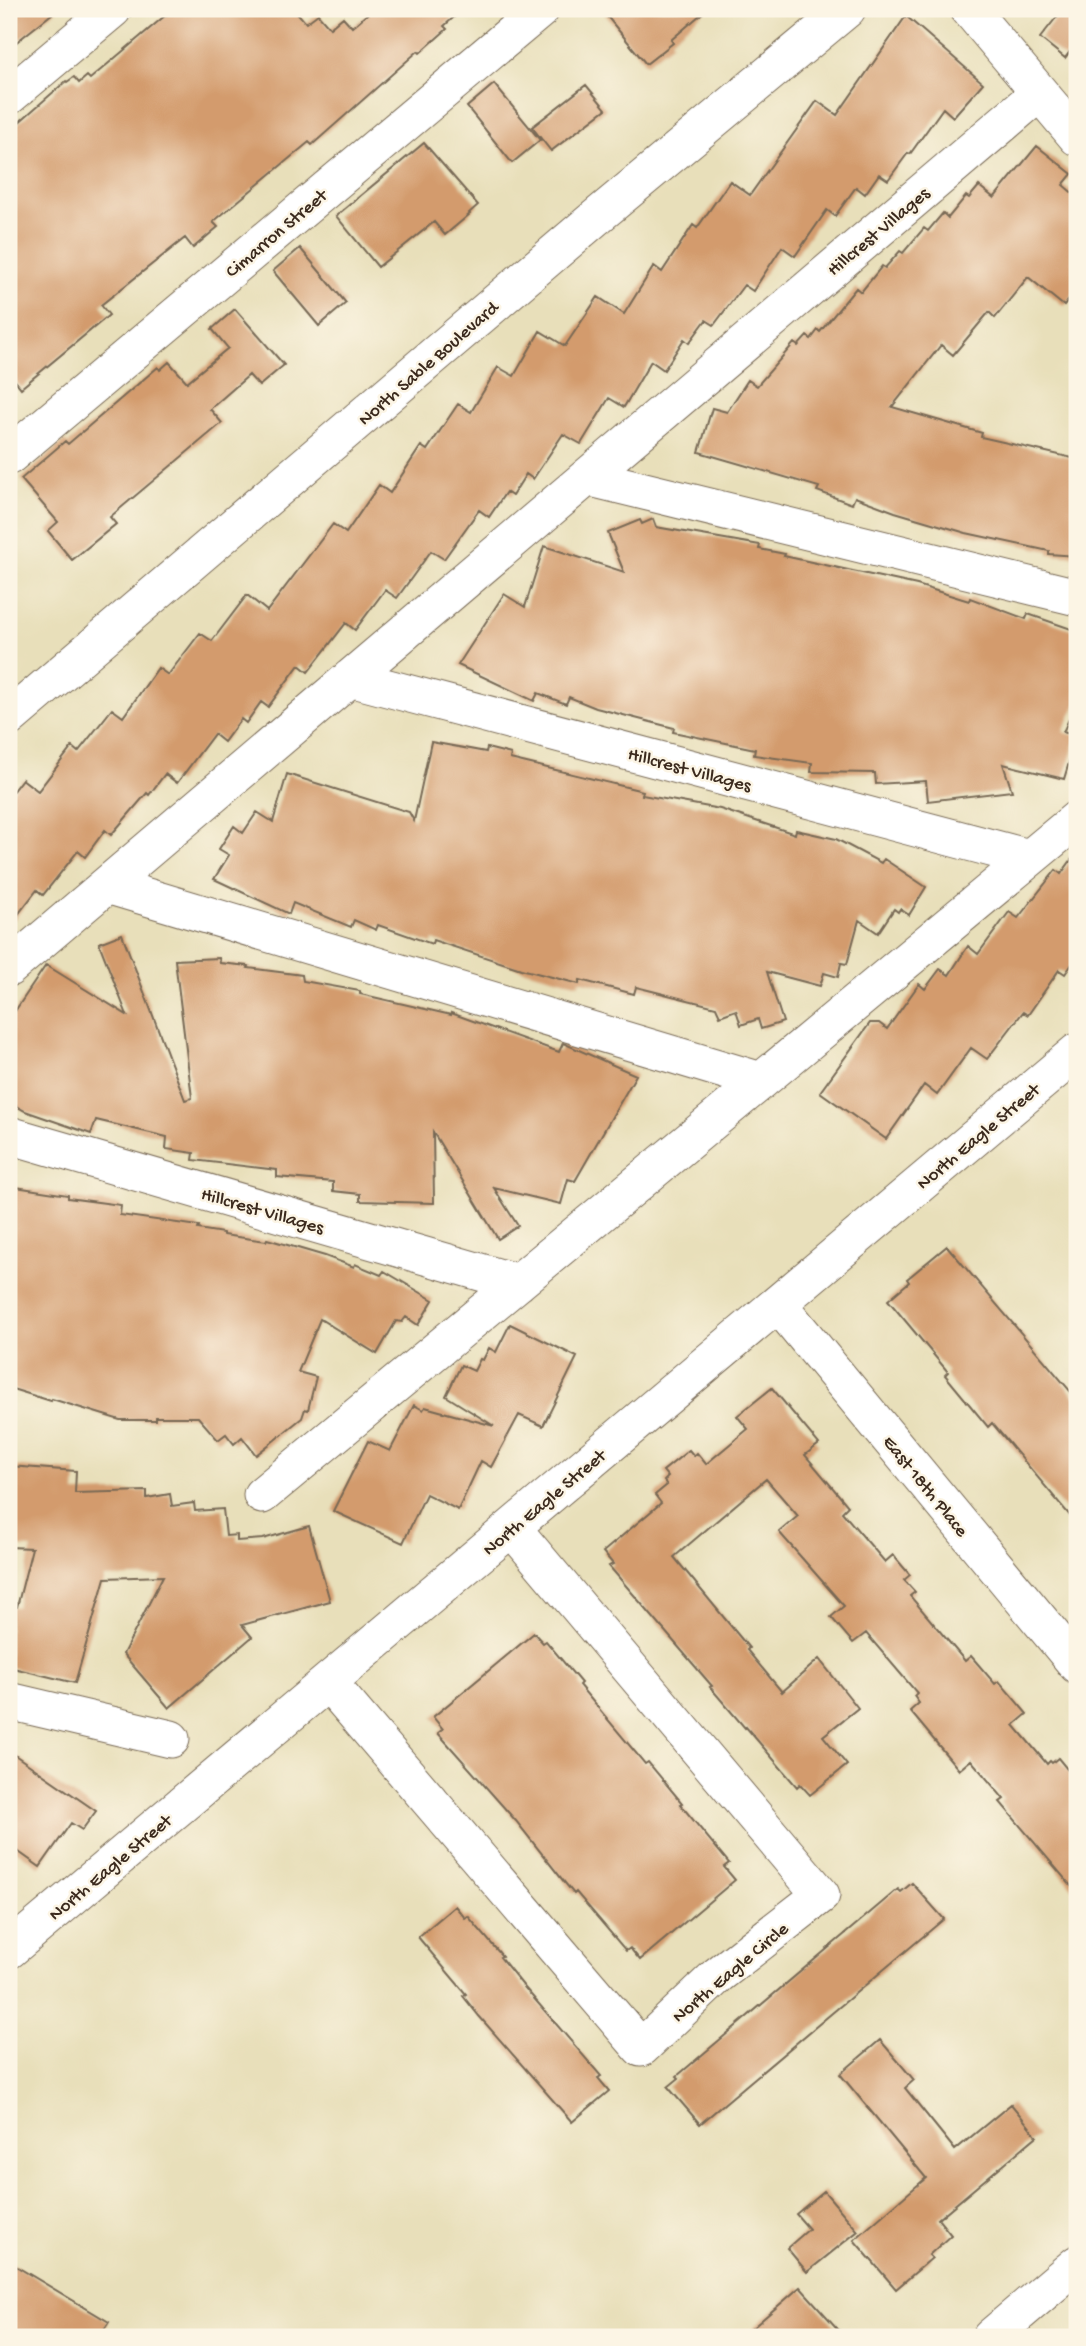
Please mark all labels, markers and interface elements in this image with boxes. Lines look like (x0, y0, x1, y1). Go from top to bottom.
street label: Hillcrest Villages (823, 182, 936, 282)
street label: Cimarron Street (222, 184, 335, 284)
street label: North Sable Boulevard (354, 296, 506, 432)
street label: Hillcrest Villages (625, 744, 754, 799)
street label: North Eagle Street (913, 1078, 1047, 1196)
street label: Hillcrest Villages (198, 1184, 327, 1241)
street label: East 18th Place (876, 1432, 972, 1543)
street label: North Eagle Street (479, 1444, 613, 1562)
street label: North Eagle Street (45, 1809, 179, 1927)
street label: North Eagle Circle (668, 1918, 794, 2029)

